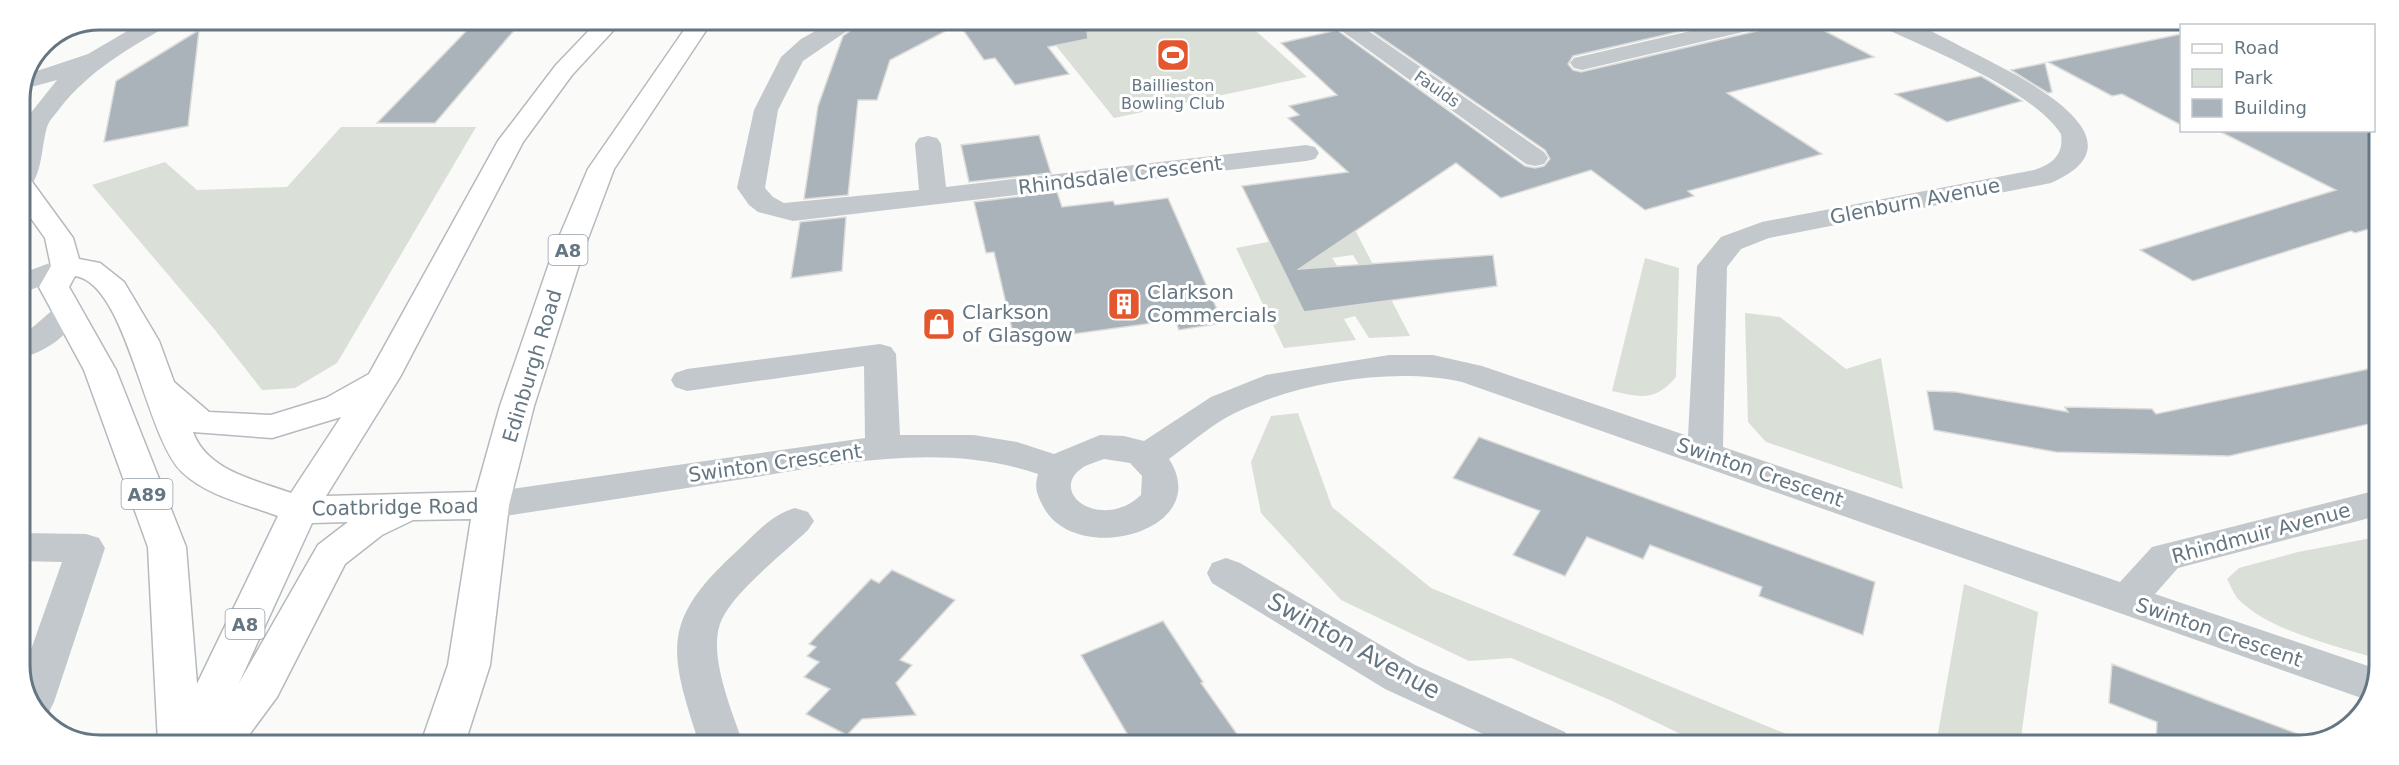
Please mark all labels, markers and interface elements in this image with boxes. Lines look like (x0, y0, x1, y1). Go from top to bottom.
legend (2180, 24, 2375, 132)
sports icon: Baillieston Bowling Club (1155, 37, 1191, 73)
text: Road (2234, 37, 2279, 58)
street label: Faulds (1411, 67, 1463, 111)
text: Park (2234, 67, 2273, 88)
place label: Baillieston Bowling Club (1121, 76, 1225, 113)
text: Building (2234, 97, 2307, 118)
street label: Rhindsdale Crescent (1017, 151, 1224, 199)
street label: Glenburn Avenue (1828, 173, 2002, 229)
road number: A8 (548, 235, 588, 265)
place label: Clarkson Commercials (1147, 280, 1277, 327)
building icon: Clarkson Commercials (1106, 286, 1142, 322)
street label: Edinburgh Road (497, 287, 567, 445)
place label: Clarkson of Glasgow (962, 300, 1073, 347)
shop icon: Clarkson of Glasgow (921, 306, 957, 342)
street label: Swinton Crescent (1674, 432, 1847, 512)
street label: Swinton Crescent (687, 439, 863, 487)
road number: A89 (122, 479, 172, 509)
street label: Coatbridge Road (311, 494, 479, 520)
street label: Rhindmuir Avenue (2169, 498, 2353, 568)
street label: Swinton Avenue (1263, 587, 1445, 705)
street label: Swinton Crescent (2133, 592, 2306, 672)
road number: A8 (226, 609, 264, 639)

